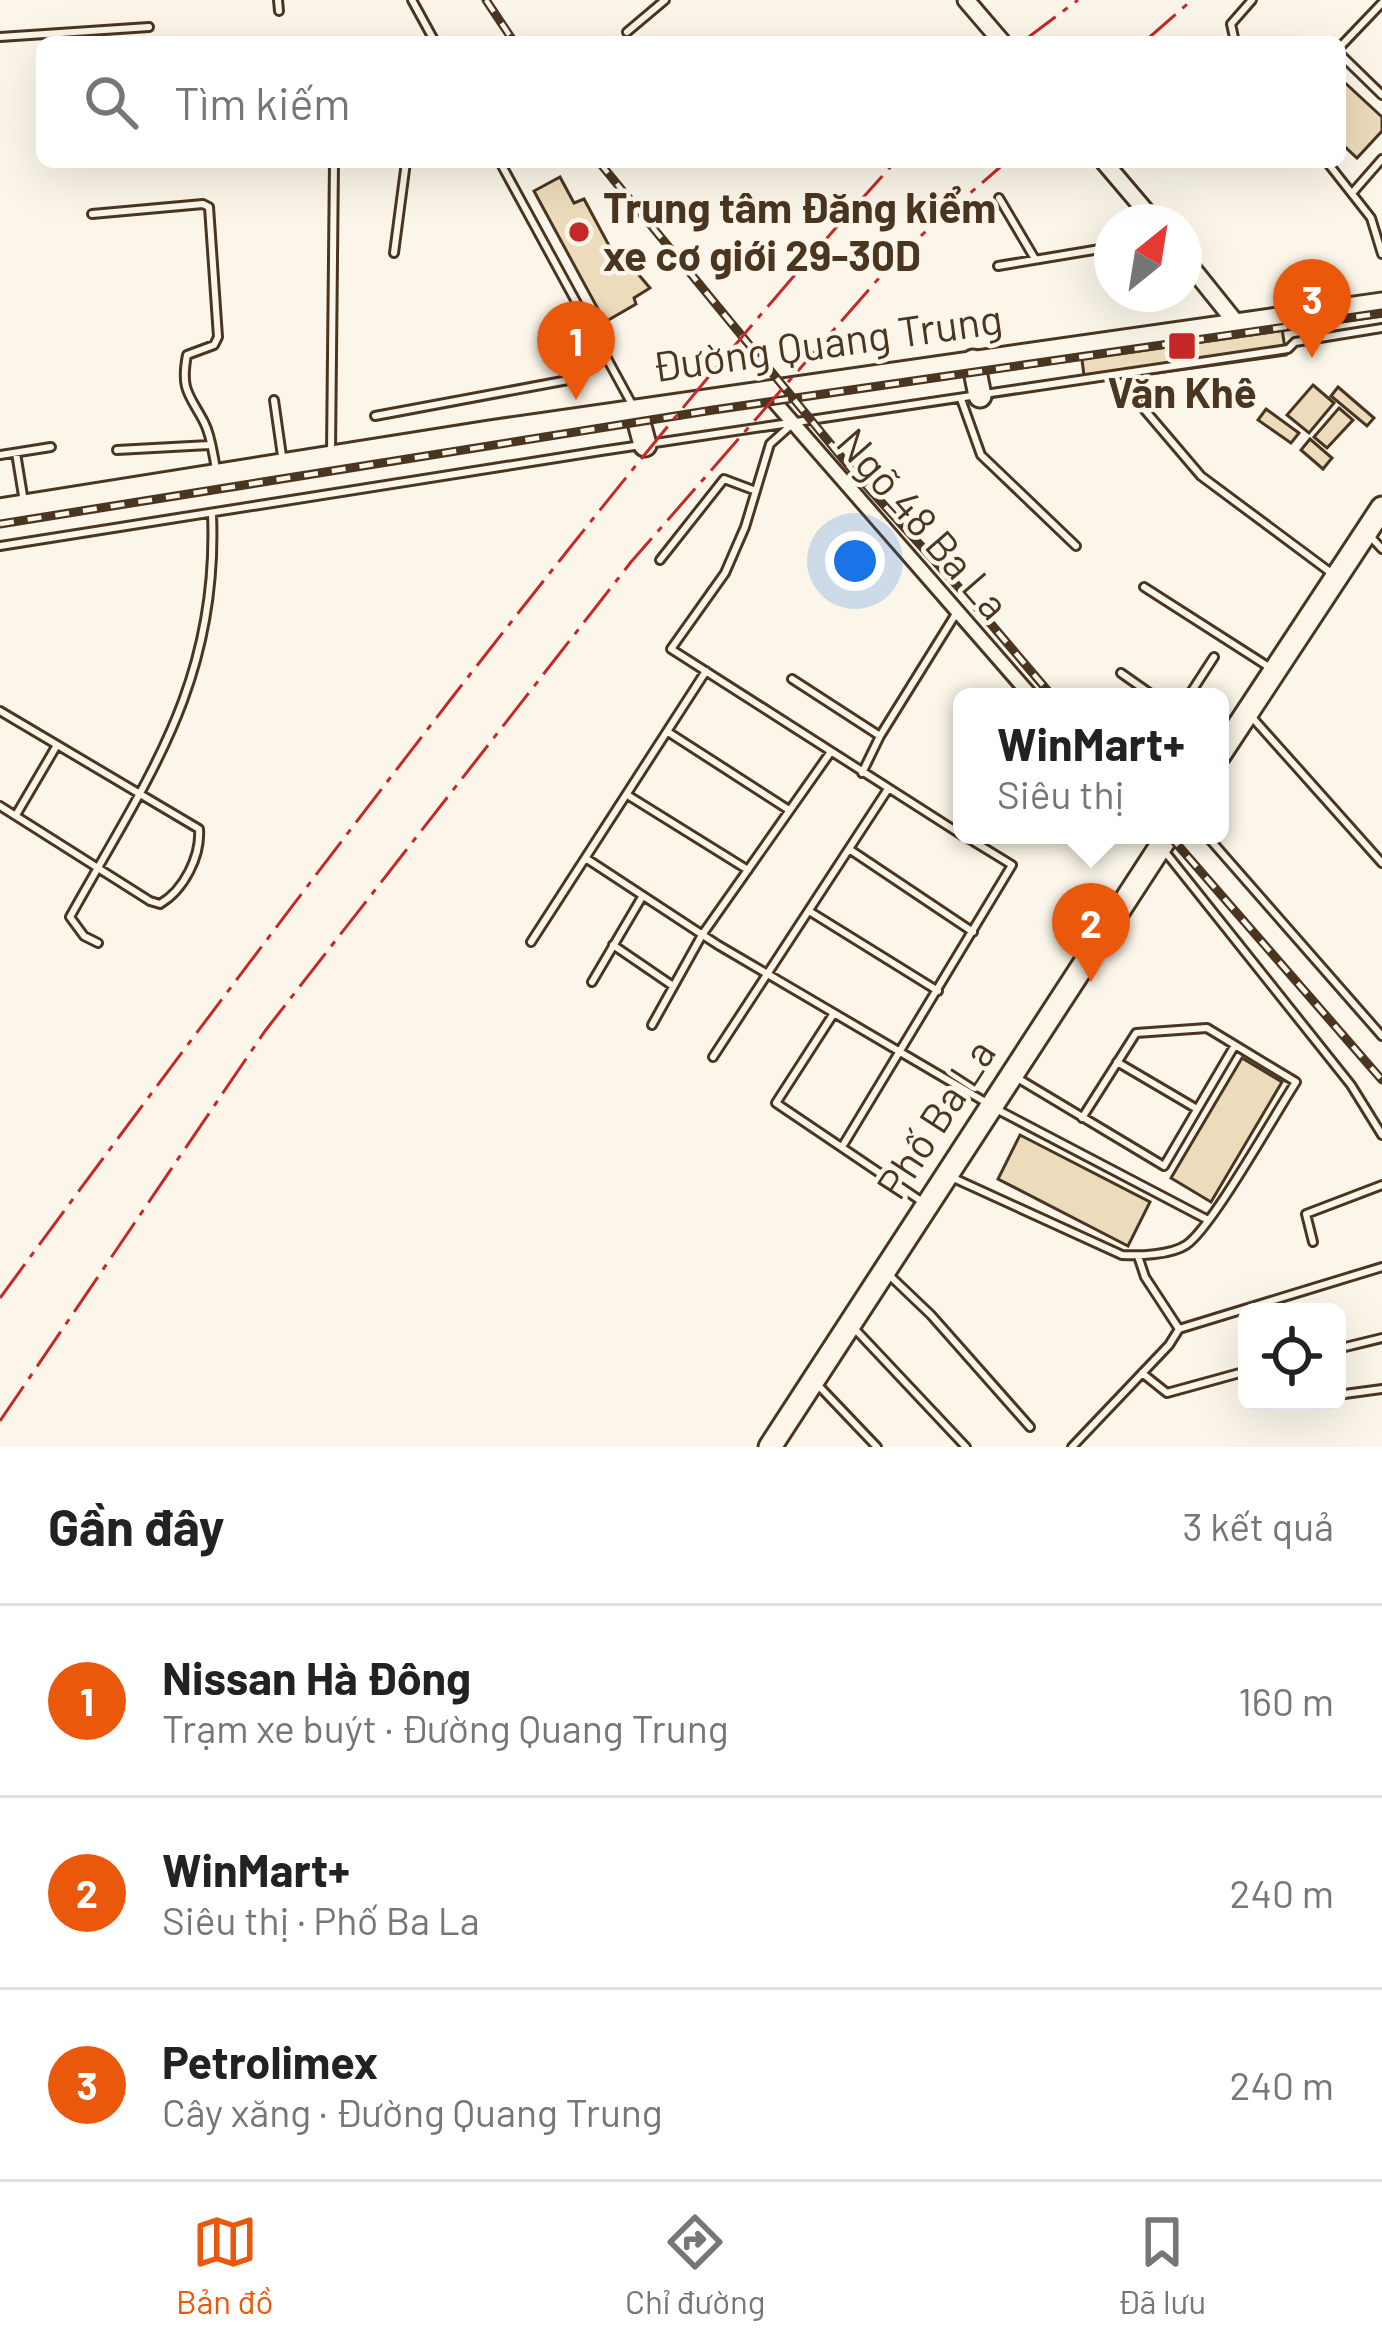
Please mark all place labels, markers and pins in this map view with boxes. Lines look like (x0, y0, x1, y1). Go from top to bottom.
place label: Trung tâm Đăng kiểm xe cơ giới 29-30D (603, 181, 996, 280)
marker: Trung tâm Đăng kiểm xe cơ giới 29-30D (566, 219, 592, 245)
pin: 3 (1273, 259, 1351, 358)
pin: 1 (537, 301, 615, 400)
marker: Văn Khê (1166, 330, 1198, 362)
place label: Văn Khê (1107, 366, 1257, 416)
pin: 2 (1052, 883, 1130, 982)

